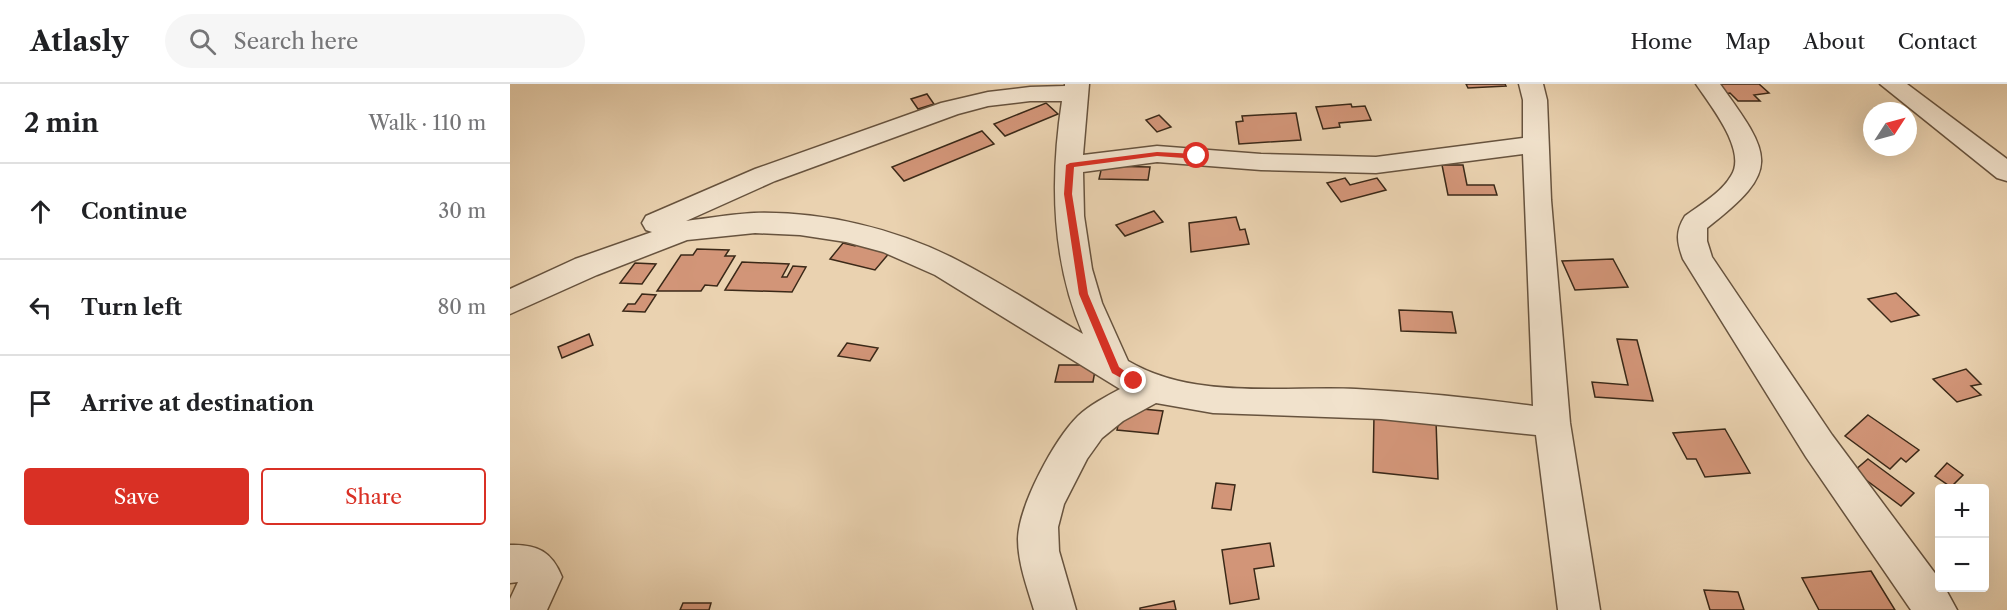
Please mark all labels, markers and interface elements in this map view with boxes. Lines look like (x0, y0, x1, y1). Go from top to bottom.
search box (165, 14, 585, 68)
text: Atlasly (30, 24, 129, 58)
icon: search (186, 25, 219, 58)
text: Search here (234, 28, 358, 55)
text: Home (1631, 29, 1692, 54)
text: Map (1725, 29, 1770, 54)
text: About (1803, 29, 1865, 54)
text: Contact (1898, 29, 1977, 54)
north arrow (1863, 102, 1917, 156)
text: 2 min (24, 107, 99, 139)
text: Walk · 110 m (369, 111, 486, 135)
route start (1183, 142, 1209, 168)
icon: ahead (24, 195, 57, 228)
text: Continue (81, 198, 187, 225)
text: 30 m (438, 199, 486, 223)
icon: left (24, 291, 57, 324)
text: Turn left (81, 294, 182, 321)
text: 80 m (438, 295, 486, 319)
route end (1120, 367, 1146, 393)
icon: arrive (24, 387, 57, 420)
text: Arrive at destination (81, 390, 314, 417)
button: Save (24, 468, 249, 525)
button: Share (261, 468, 486, 525)
map controls (1935, 484, 1989, 592)
button: + (1935, 484, 1989, 538)
button: − (1935, 538, 1989, 592)

